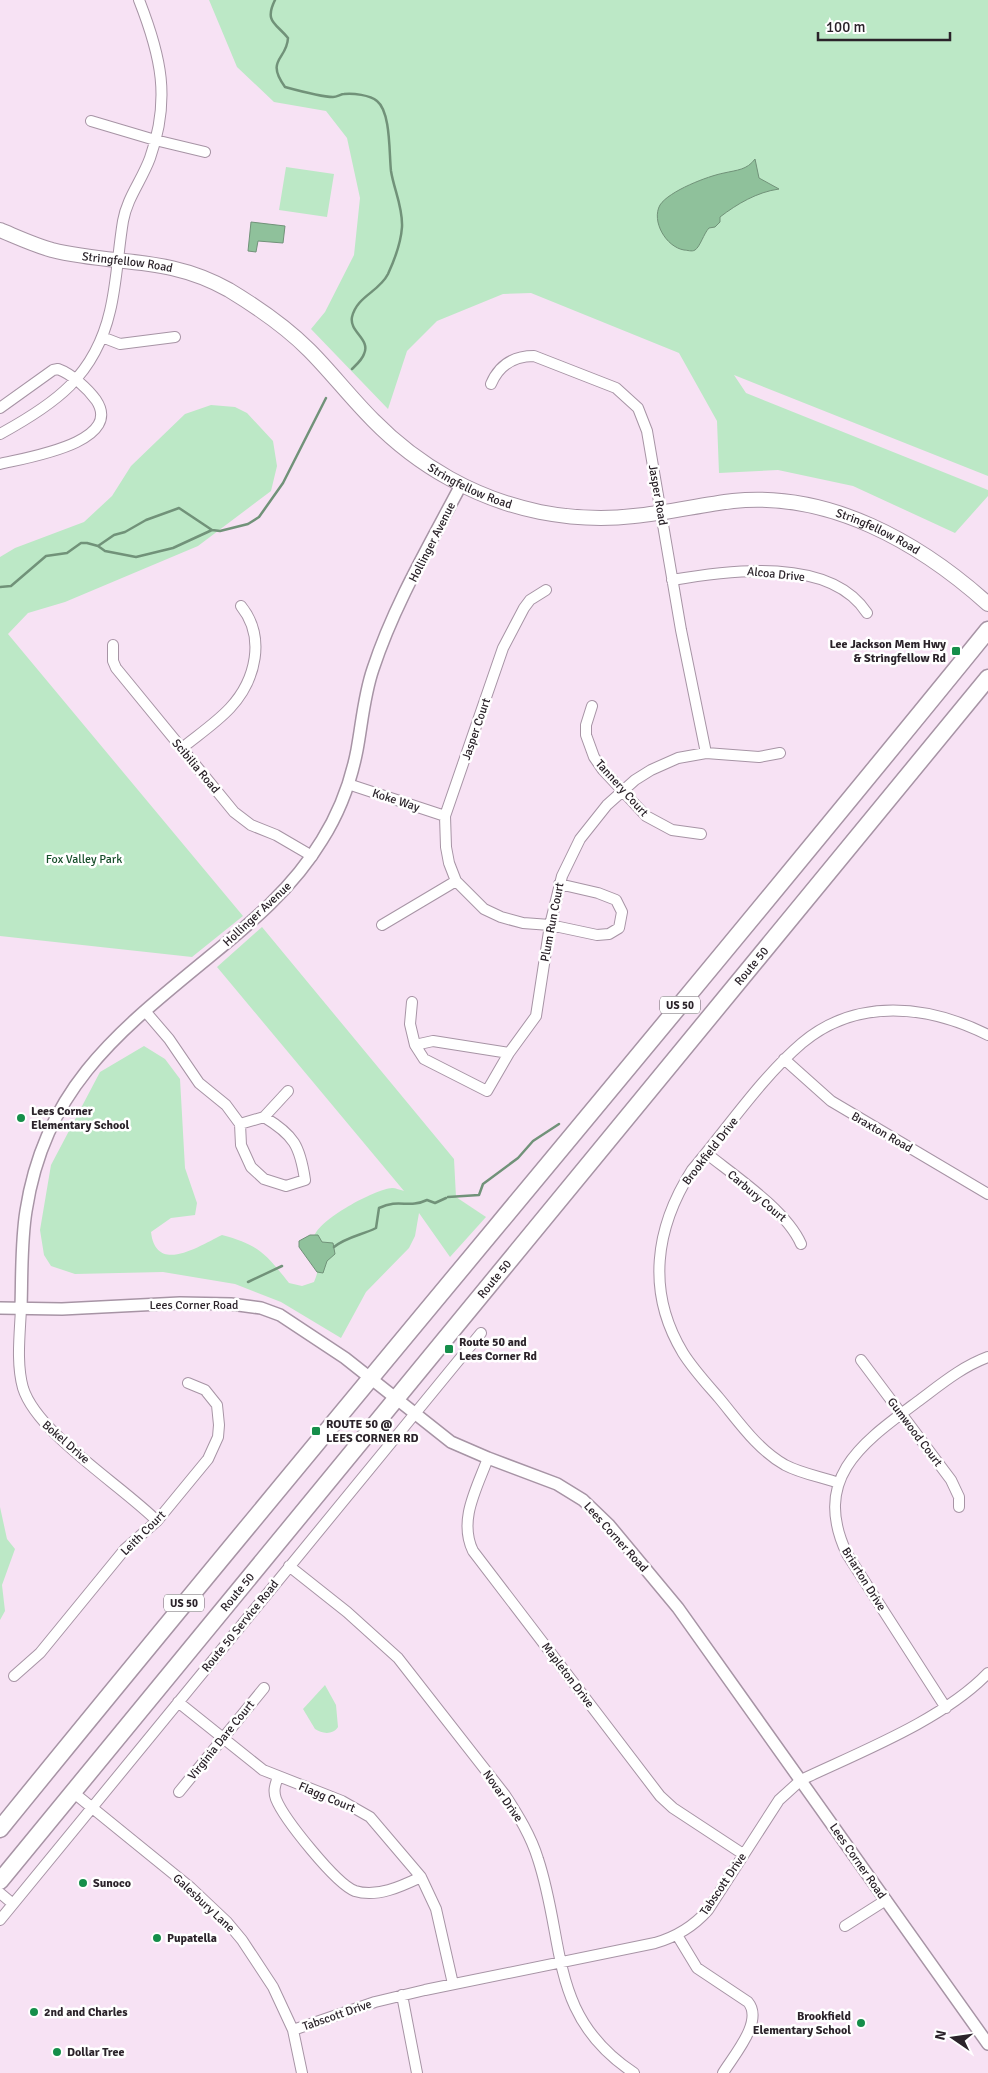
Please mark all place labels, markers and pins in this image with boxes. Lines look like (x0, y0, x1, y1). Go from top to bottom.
place label: Lee Jackson Mem Hwy & Stringfellow Rd (829, 637, 947, 666)
marker: Lee Jackson Mem Hwy & Stringfellow Rd (950, 645, 962, 657)
place label: Lees Corner Elementary School (31, 1104, 130, 1133)
marker: Lees Corner Elementary School (15, 1112, 27, 1124)
place label: Route 50 and Lees Corner Rd (459, 1335, 537, 1364)
marker: Route 50 and Lees Corner Rd (443, 1343, 455, 1355)
place label: ROUTE 50 @ LEES CORNER RD (326, 1417, 419, 1446)
marker: ROUTE 50 @ LEES CORNER RD (310, 1425, 322, 1437)
place label: Sunoco (93, 1876, 131, 1891)
marker: Sunoco (77, 1877, 89, 1889)
place label: Pupatella (167, 1931, 217, 1946)
marker: Pupatella (151, 1932, 163, 1944)
place label: 2nd and Charles (44, 2005, 128, 2020)
marker: 2nd and Charles (28, 2006, 40, 2018)
place label: Brookfield Elementary School (753, 2009, 852, 2038)
marker: Brookfield Elementary School (855, 2017, 867, 2029)
place label: Dollar Tree (67, 2045, 124, 2060)
marker: Dollar Tree (51, 2046, 63, 2058)

